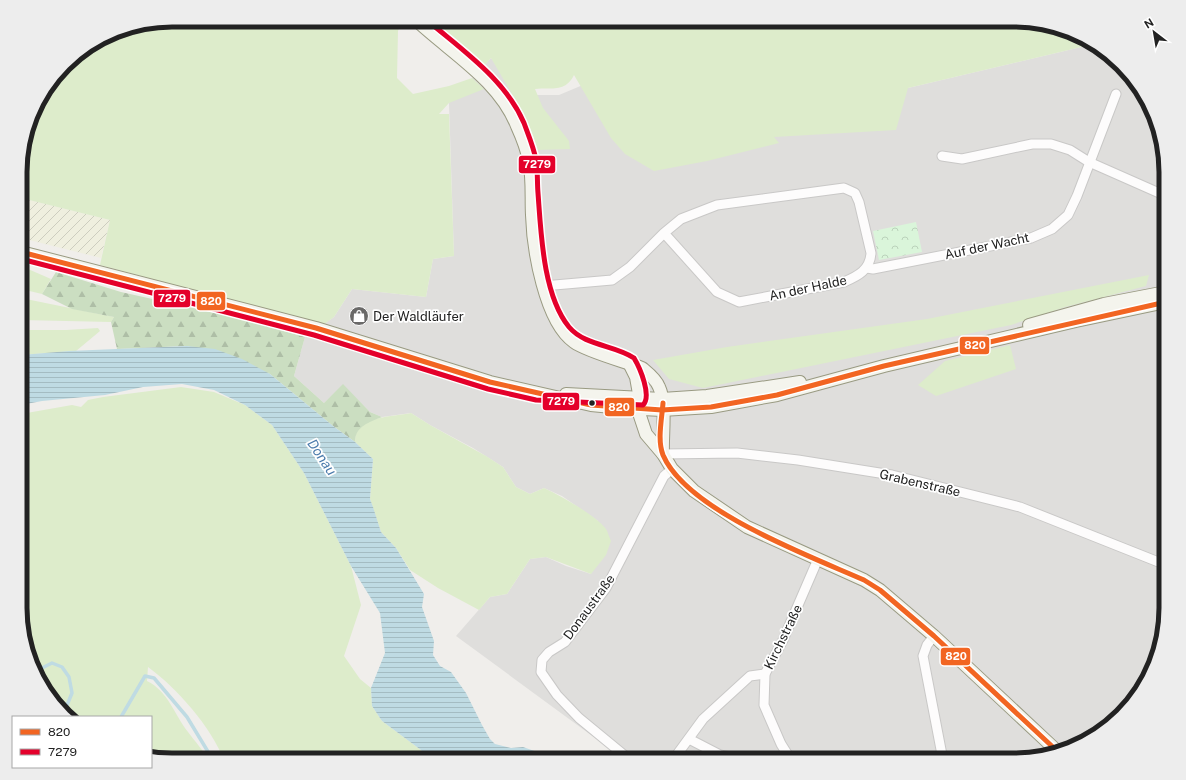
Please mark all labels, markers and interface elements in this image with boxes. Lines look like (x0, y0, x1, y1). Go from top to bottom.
north arrow (1134, 12, 1174, 52)
text: N (1142, 16, 1156, 31)
line badge: 7279 (518, 155, 556, 174)
text: 7279 (523, 158, 551, 170)
street label: Auf der Wacht (943, 230, 1031, 262)
street label: An der Halde (768, 272, 848, 304)
line badge: 7279 (153, 289, 191, 308)
line badge: 820 (196, 291, 226, 311)
text: 7279 (158, 292, 186, 304)
text: 820 (200, 295, 222, 307)
shop icon: Der Waldläufer (348, 305, 370, 327)
place label: Der Waldläufer (373, 309, 464, 324)
line badge: 820 (959, 336, 990, 355)
text: 820 (964, 339, 986, 351)
line badge: 7279 (542, 392, 580, 411)
text: 7279 (547, 395, 575, 407)
line badge: 820 (604, 397, 635, 417)
unlabelled marker (587, 398, 597, 408)
text: 820 (608, 401, 630, 413)
water label: Donau (304, 436, 340, 478)
street label: Grabenstraße (878, 466, 962, 500)
street label: Donaustraße (560, 571, 618, 643)
street label: Kirchstraße (761, 602, 805, 672)
line badge: 820 (940, 647, 971, 666)
text: 820 (945, 650, 967, 662)
legend (12, 716, 152, 768)
text: 820 (48, 725, 70, 739)
text: 7279 (48, 745, 77, 759)

